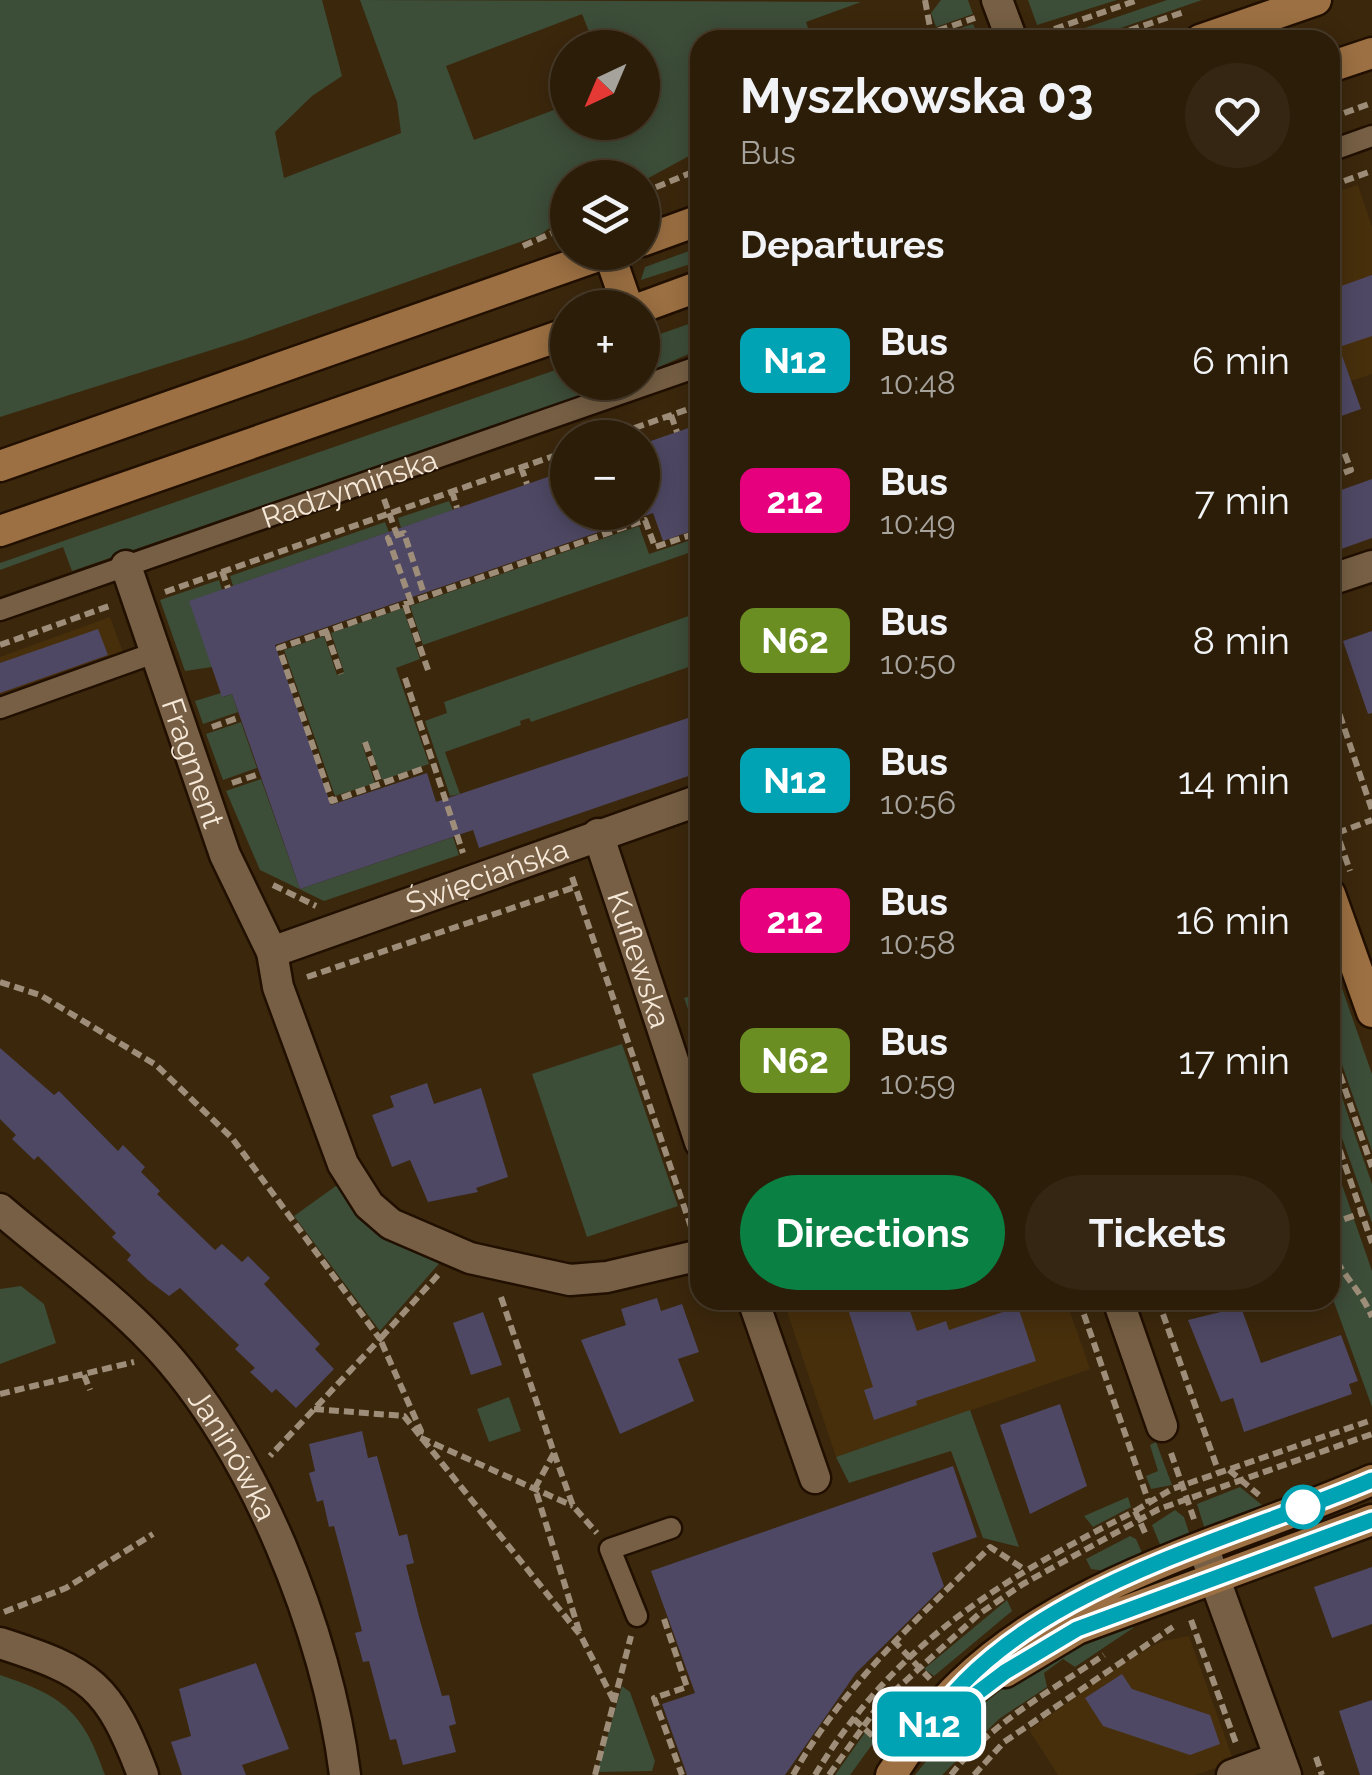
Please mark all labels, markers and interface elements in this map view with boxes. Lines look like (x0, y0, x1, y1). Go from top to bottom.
north arrow (550, 30, 660, 140)
map controls (550, 30, 660, 530)
button: heart (1185, 63, 1290, 168)
text: Myszkowska 03 (740, 68, 1094, 124)
text: Bus (740, 134, 796, 171)
button: layers (550, 160, 660, 270)
text: Departures (740, 222, 945, 267)
button: + (550, 290, 660, 400)
text: Bus (880, 319, 948, 364)
text: 6 min (1192, 338, 1290, 383)
text: N12 (763, 340, 827, 381)
text: 10:48 (880, 364, 956, 401)
button: − (550, 420, 660, 530)
street label: Radzymińska (257, 441, 442, 535)
text: Bus (880, 459, 948, 504)
text: 7 min (1195, 478, 1290, 523)
text: 212 (767, 480, 823, 521)
text: 10:49 (880, 504, 956, 541)
text: Bus (880, 599, 948, 644)
text: 8 min (1192, 618, 1290, 663)
text: N62 (761, 620, 829, 661)
text: 10:50 (880, 644, 956, 681)
street label: Fragment (155, 693, 232, 832)
text: Bus (880, 739, 948, 784)
text: 14 min (1178, 758, 1290, 803)
text: N12 (763, 760, 827, 801)
text: 10:56 (880, 784, 956, 821)
street label: Święciańska (401, 831, 573, 921)
text: Bus (880, 879, 948, 924)
street label: Kuflewska (601, 886, 678, 1032)
text: 16 min (1176, 898, 1290, 943)
text: 212 (767, 900, 823, 941)
text: 10:58 (880, 924, 956, 961)
text: Bus (880, 1019, 948, 1064)
text: 17 min (1179, 1038, 1290, 1083)
text: N62 (761, 1040, 829, 1081)
text: 10:59 (880, 1064, 956, 1101)
button: Directions (740, 1175, 1005, 1290)
button: Tickets (1025, 1175, 1290, 1290)
street label: Janinówka (181, 1382, 285, 1526)
unlabelled marker (1282, 1486, 1324, 1528)
line badge: N12 (872, 1692, 986, 1756)
text: N12 (897, 1704, 961, 1745)

